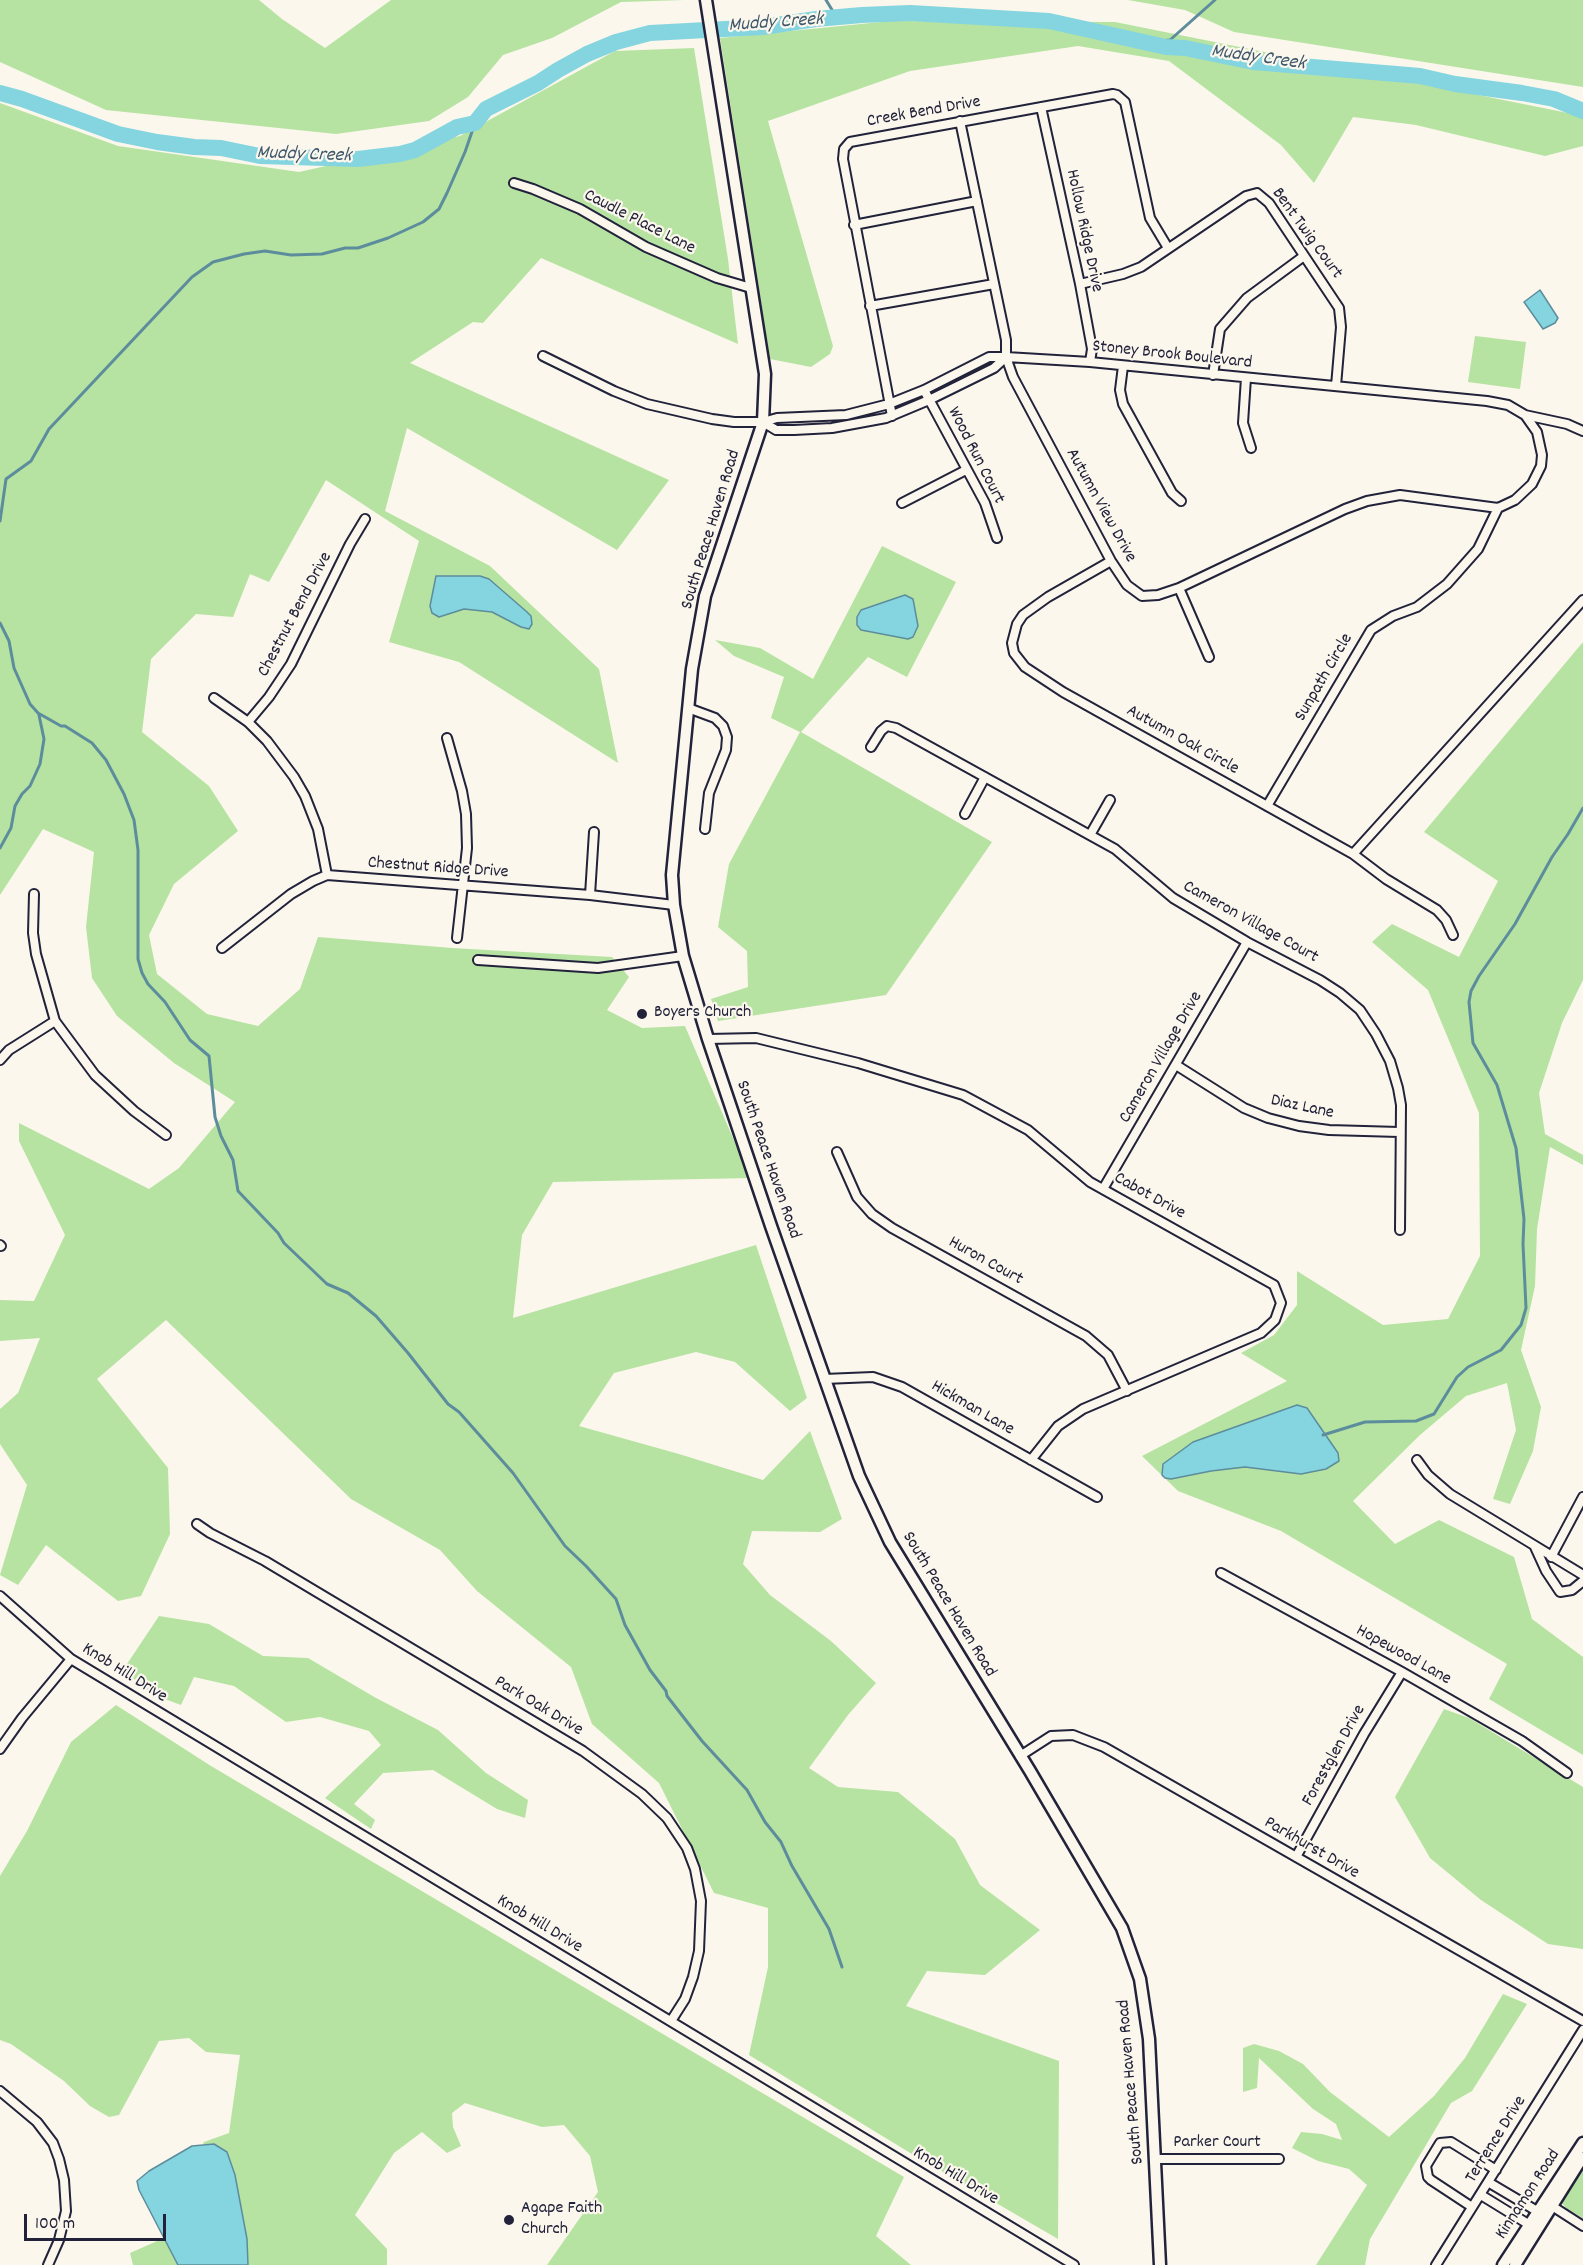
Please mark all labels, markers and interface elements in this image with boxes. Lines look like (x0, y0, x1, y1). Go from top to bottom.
water label: Muddy Creek (728, 9, 824, 39)
water label: Muddy Creek (1209, 41, 1307, 77)
street label: Creek Bend Drive (866, 92, 982, 134)
water label: Muddy Creek (256, 142, 352, 170)
street label: Hollow Ridge Drive (1059, 168, 1107, 294)
street label: Bent Twig Court (1266, 184, 1346, 284)
street label: Caudle Place Lane (580, 186, 698, 260)
street label: Stoney Brook Boulevard (1091, 337, 1253, 375)
street label: Wood Run Court (941, 404, 1009, 508)
street label: Autumn View Drive (1060, 445, 1140, 567)
street label: South Peace Haven Road (677, 448, 747, 612)
street label: Chestnut Bend Drive (254, 549, 338, 681)
street label: Sunpath Circle (1291, 630, 1359, 726)
street label: Autumn Oak Circle (1122, 701, 1242, 781)
street label: Chestnut Ridge Drive (367, 853, 509, 885)
street label: Cameron Village Court (1178, 877, 1322, 969)
street label: Cameron Village Drive (1116, 988, 1208, 1128)
place label: Boyers Church (654, 1003, 751, 1025)
marker: Boyers Church (635, 1007, 649, 1021)
street label: South Peace Haven Road (730, 1078, 804, 1242)
street label: Diaz Lane (1268, 1091, 1336, 1125)
street label: Cabot Drive (1109, 1169, 1189, 1225)
street label: Huron Court (944, 1233, 1026, 1291)
street label: Hickman Lane (927, 1377, 1017, 1441)
street label: South Peace Haven Road (896, 1528, 1000, 1682)
street label: Hopewood Lane (1352, 1621, 1454, 1691)
street label: Knob Hill Drive (77, 1639, 171, 1709)
street label: Park Oak Drive (490, 1672, 586, 1742)
street label: Forestglen Drive (1298, 1702, 1372, 1810)
street label: Parkhurst Drive (1260, 1813, 1362, 1885)
street label: Knob Hill Drive (492, 1891, 586, 1959)
street label: South Peace Haven Road (1114, 1999, 1150, 2165)
street label: Terrence Drive (1462, 2092, 1532, 2188)
street label: Parker Court (1173, 2133, 1261, 2155)
street label: Knob Hill Drive (908, 2143, 1002, 2211)
street label: Kinnamon Road (1492, 2146, 1566, 2244)
place label: Agape Faith Church (521, 2199, 602, 2242)
scale bar (27, 2202, 170, 2240)
text: 100 m (35, 2212, 75, 2237)
marker: Agape Faith Church (502, 2213, 516, 2227)

